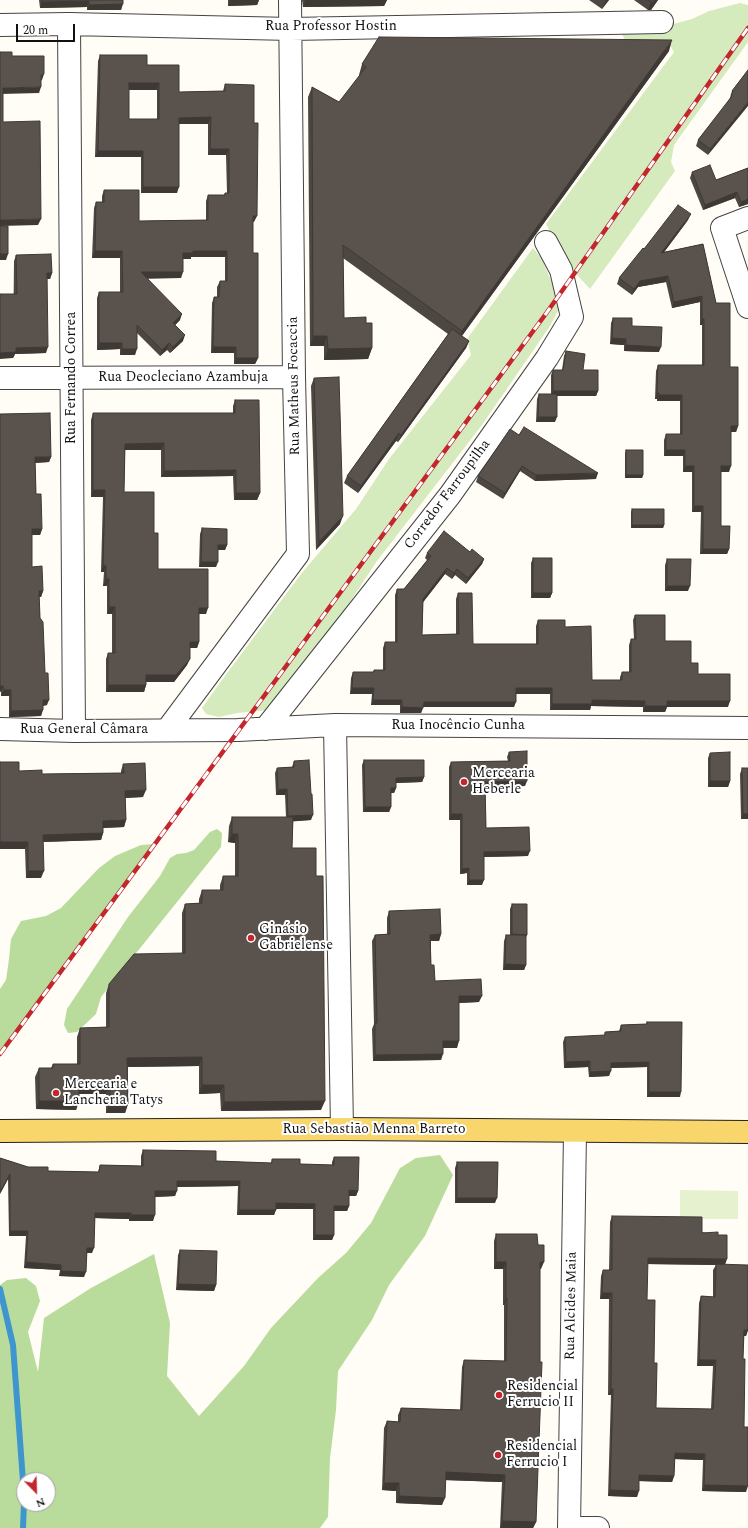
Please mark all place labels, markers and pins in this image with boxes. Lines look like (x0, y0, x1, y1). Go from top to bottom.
place label: Mercearia Heberle (472, 766, 535, 798)
marker: Mercearia Heberle (459, 777, 469, 787)
place label: Ginásio Gabrielense (259, 922, 333, 954)
marker: Ginásio Gabrielense (246, 933, 256, 943)
place label: Mercearia e Lancheria Tatys (64, 1077, 163, 1110)
marker: Mercearia e Lancheria Tatys (51, 1088, 61, 1098)
place label: Residencial Ferrucio II (507, 1379, 578, 1412)
marker: Residencial Ferrucio II (494, 1390, 504, 1400)
place label: Residencial Ferrucio I (506, 1439, 577, 1472)
marker: Residencial Ferrucio I (493, 1450, 503, 1460)

